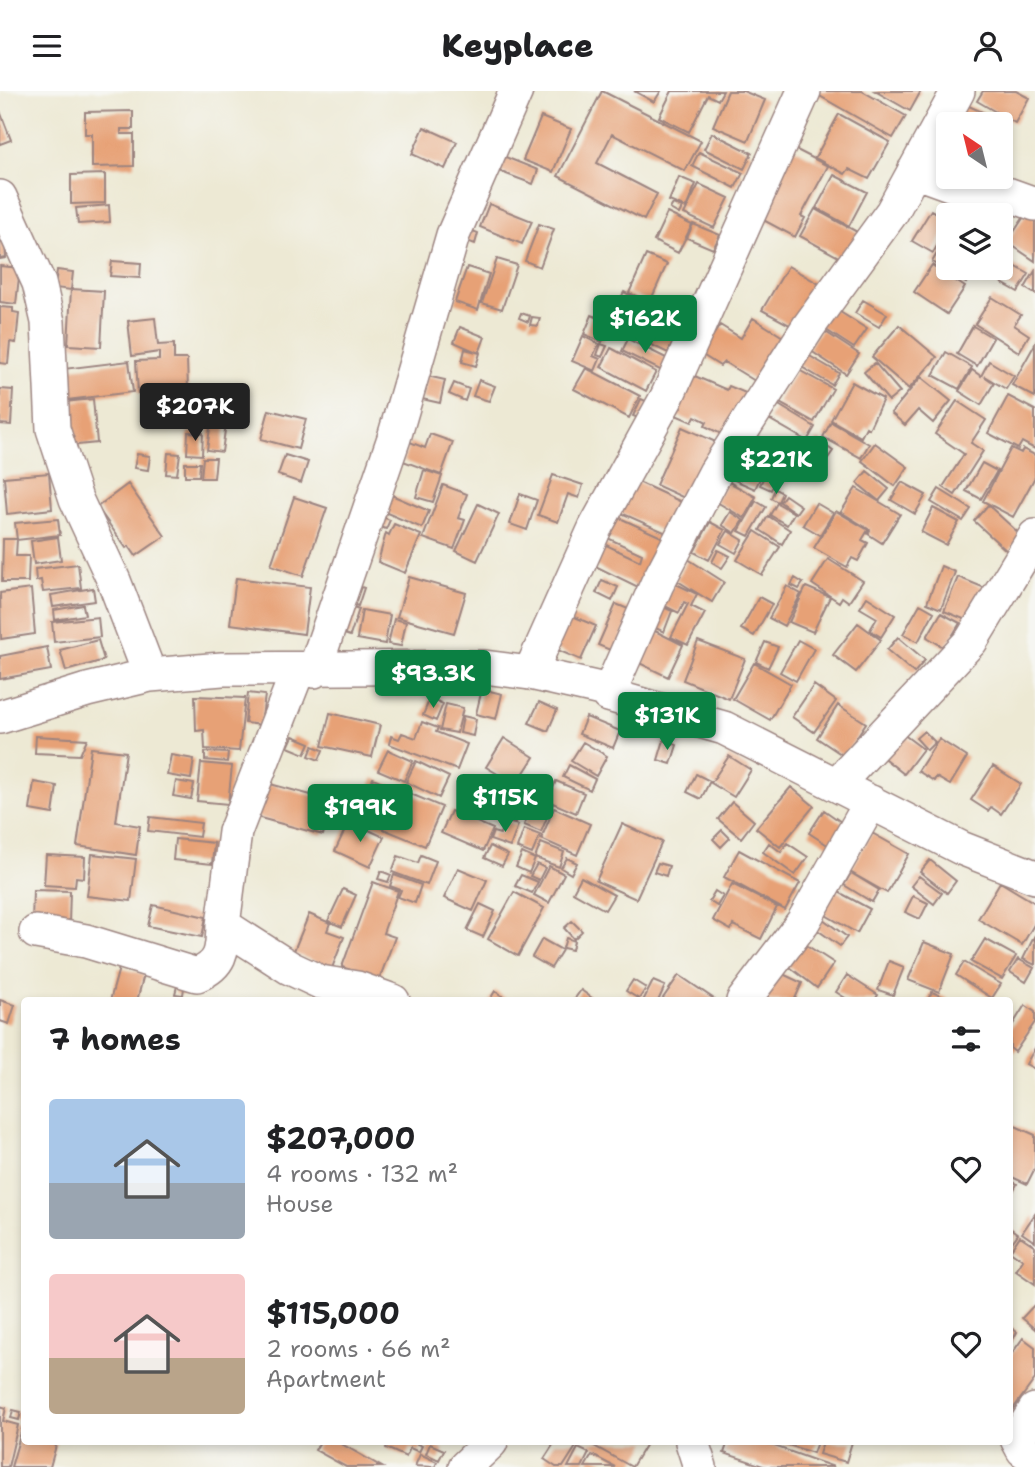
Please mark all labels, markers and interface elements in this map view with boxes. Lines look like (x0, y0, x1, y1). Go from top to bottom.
text: Keyplace (441, 24, 594, 67)
icon: menu (28, 27, 66, 65)
icon: person (969, 27, 1007, 65)
north arrow (936, 112, 1013, 189)
map controls (936, 112, 1013, 280)
button: layers (936, 203, 1013, 280)
pin: $162K (596, 295, 694, 355)
text: $162K (609, 303, 681, 333)
pin: $207K (146, 383, 244, 443)
text: $207K (156, 391, 234, 421)
pin: $221K (727, 437, 825, 496)
text: $221K (740, 444, 812, 474)
pin: $93.3K (376, 651, 490, 710)
text: $93.3K (391, 658, 475, 688)
pin: $131K (618, 693, 716, 752)
text: $131K (634, 700, 700, 730)
pin: $115K (456, 775, 554, 834)
text: $115K (472, 782, 538, 812)
pin: $199K (311, 785, 409, 844)
text: $199K (324, 792, 396, 822)
text: 7 homes (49, 1019, 181, 1060)
icon: filters (947, 1020, 985, 1058)
text: $207,000 (266, 1118, 416, 1159)
icon: home (105, 1127, 189, 1211)
icon: heart (947, 1150, 985, 1188)
text: 4 rooms · 132 m² (266, 1159, 458, 1189)
text: House (266, 1189, 334, 1219)
text: $115,000 (266, 1293, 400, 1334)
icon: home (105, 1302, 189, 1386)
icon: heart (947, 1325, 985, 1363)
text: 2 rooms · 66 m² (266, 1334, 451, 1364)
text: Apartment (266, 1364, 386, 1394)

